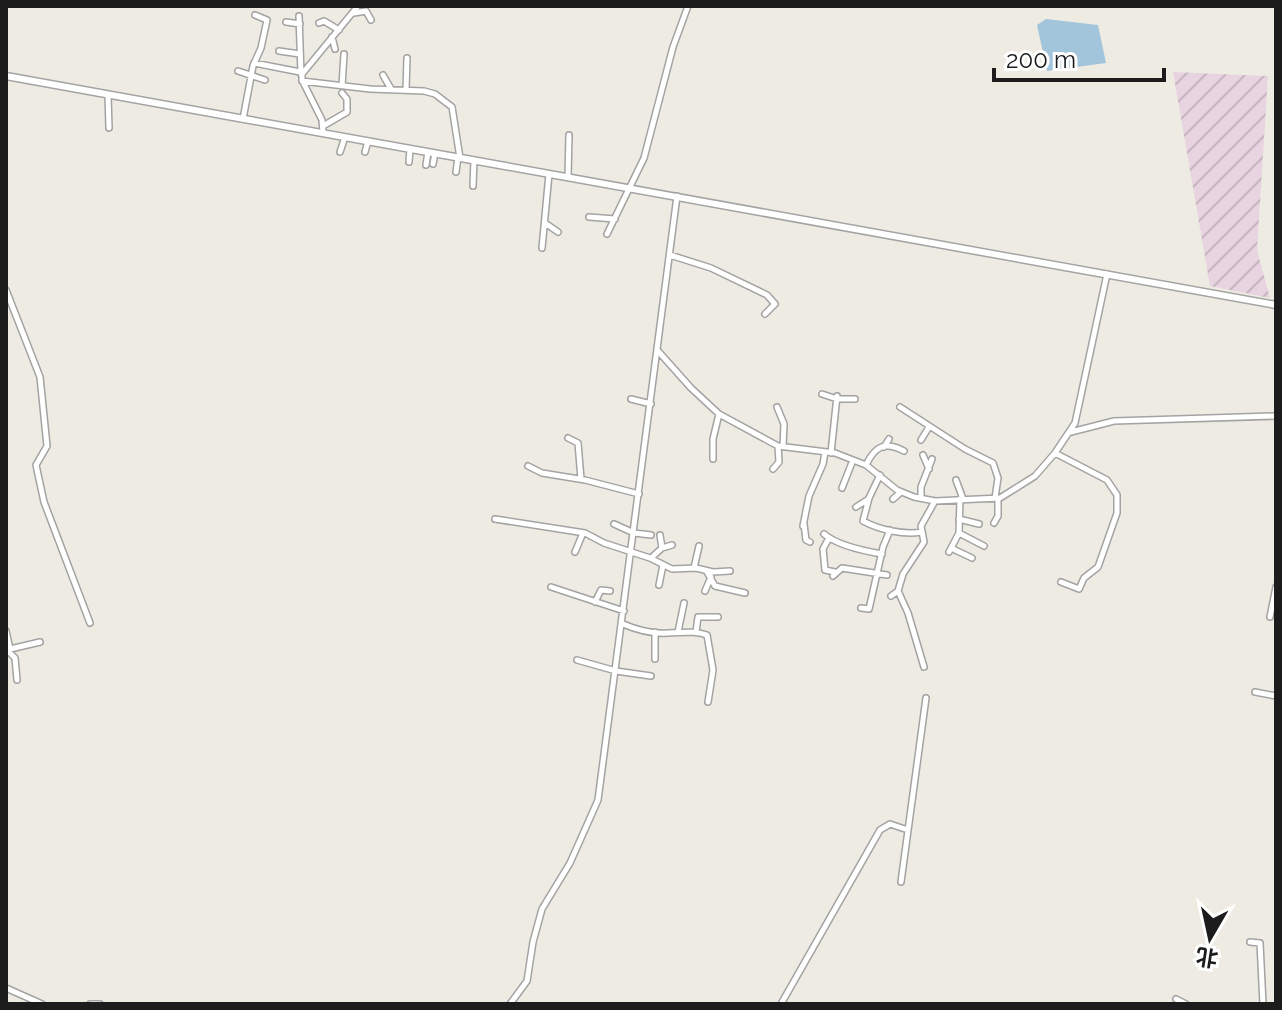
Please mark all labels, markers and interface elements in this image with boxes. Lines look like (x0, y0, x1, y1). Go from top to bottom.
scale bar (994, 32, 1164, 82)
text: 200 m (1006, 45, 1076, 74)
north arrow (1170, 898, 1250, 978)
text: 北 (1194, 943, 1220, 972)

